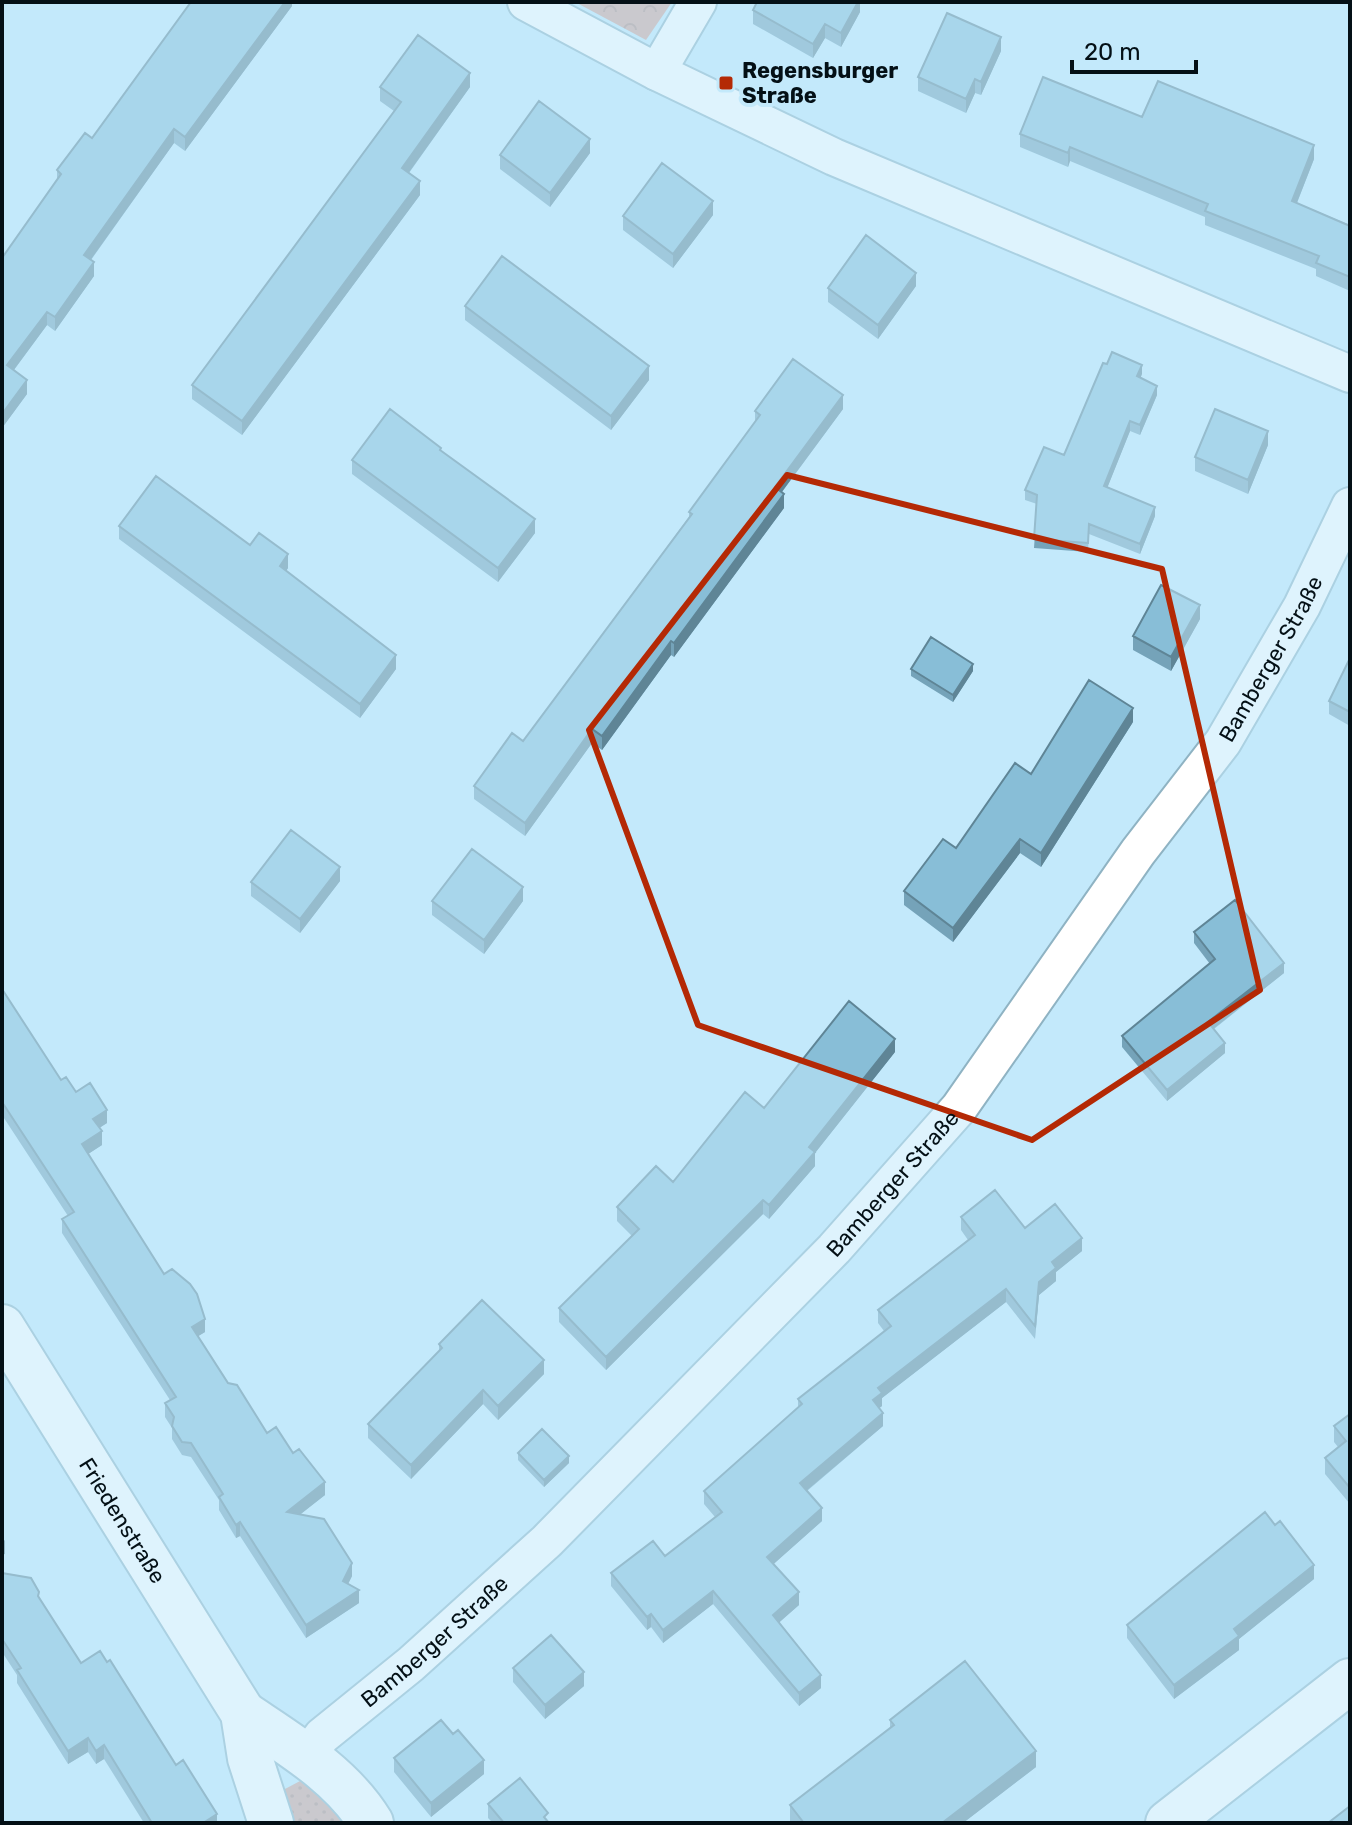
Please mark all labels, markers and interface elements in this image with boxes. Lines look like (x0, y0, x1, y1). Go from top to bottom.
scale bar (1072, 24, 1196, 74)
text: 20 m (1084, 38, 1141, 66)
place label: Regensburger Straße (742, 57, 898, 109)
marker: Regensburger Straße (717, 74, 735, 92)
street label: Bamberger Straße (1213, 572, 1328, 747)
street label: Bamberger Straße (821, 1105, 965, 1262)
street label: Friedenstraße (73, 1453, 172, 1588)
street label: Bamberger Straße (356, 1570, 514, 1713)

